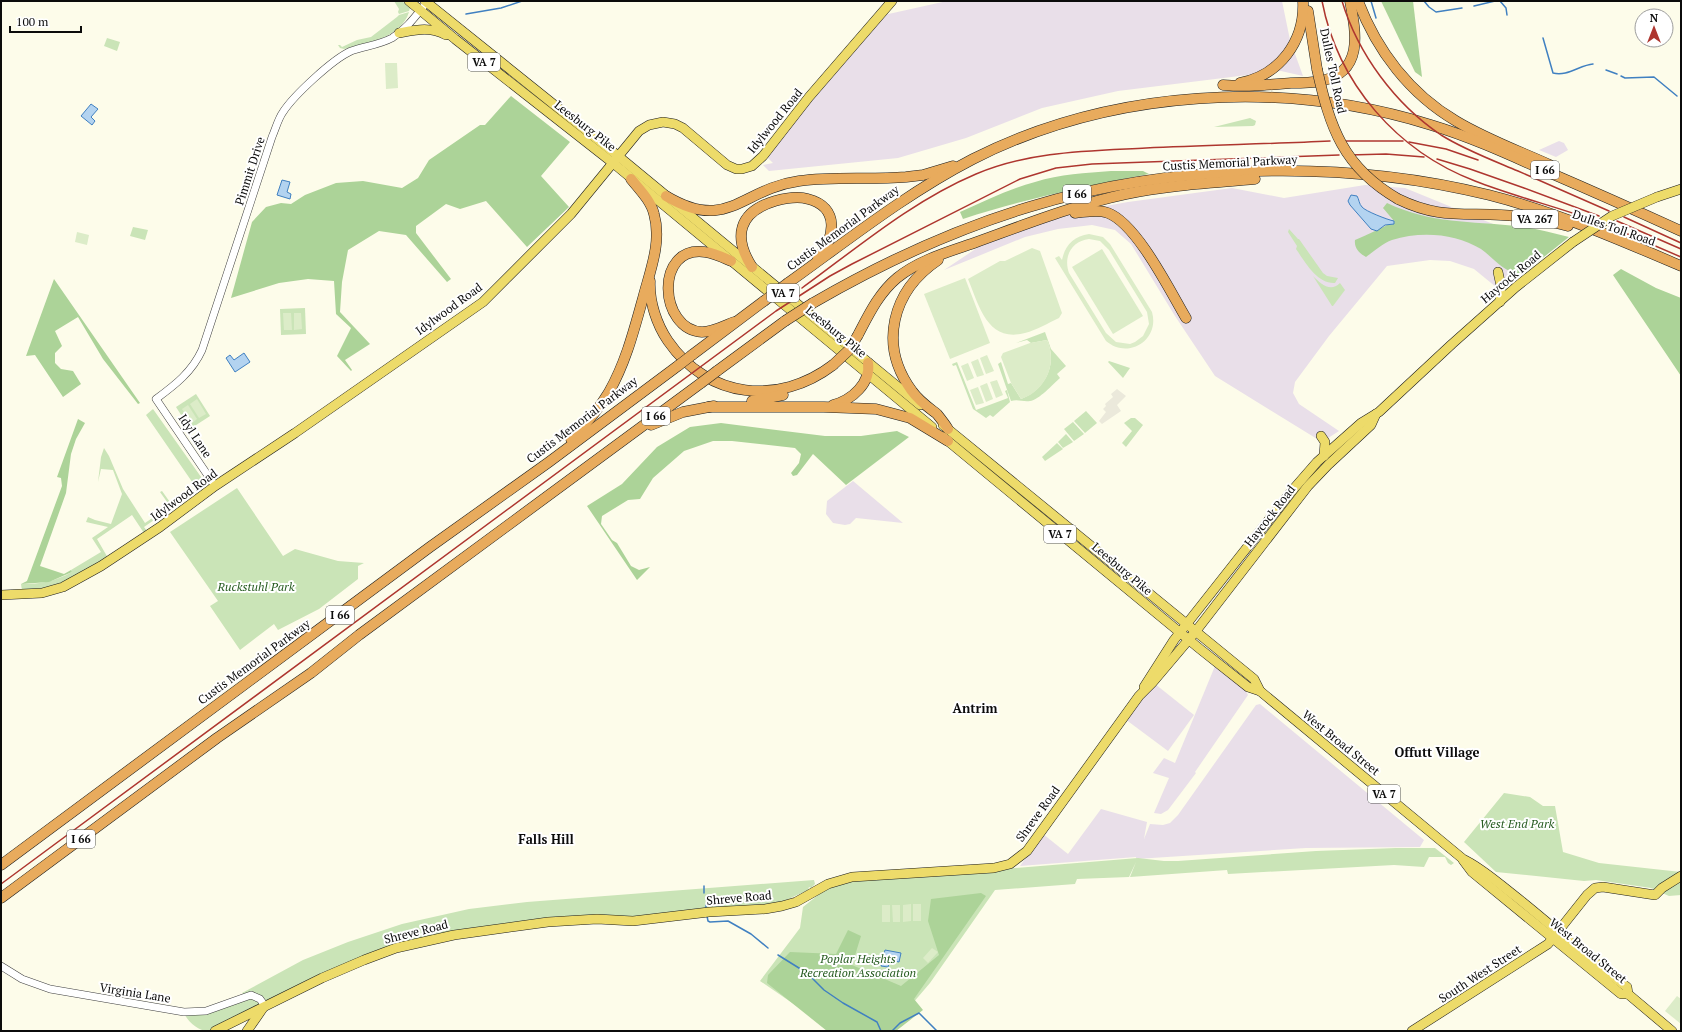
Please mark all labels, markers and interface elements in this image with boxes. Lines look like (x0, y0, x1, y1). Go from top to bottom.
scale bar (10, 8, 81, 34)
north arrow (1634, 8, 1674, 48)
text: N (1650, 11, 1659, 25)
text: 100 m (16, 14, 49, 29)
street label: Dulles Toll Road (1317, 27, 1350, 115)
road number: VA 7 (468, 53, 500, 71)
street label: Idylwood Road (744, 85, 805, 156)
street label: Leesburg Pike (552, 97, 619, 154)
street label: Pimmit Drive (231, 135, 268, 207)
street label: Custis Memorial Parkway (1162, 151, 1299, 174)
road number: I 66 (1531, 161, 1559, 179)
street label: Custis Memorial Parkway (784, 181, 903, 273)
road number: I 66 (1063, 185, 1091, 203)
street label: Dulles Toll Road (1571, 206, 1658, 249)
road number: VA 267 (1512, 210, 1558, 228)
street label: Haycock Road (1477, 247, 1544, 306)
street label: Idylwood Road (412, 279, 485, 338)
road number: VA 7 (767, 284, 799, 302)
street label: Leesburg Pike (803, 303, 870, 361)
street label: Custis Memorial Parkway (523, 372, 641, 466)
road number: I 66 (642, 407, 670, 425)
street label: Idyl Lane (175, 411, 215, 460)
street label: Idylwood Road (147, 465, 220, 524)
street label: Haycock Road (1241, 482, 1299, 550)
road number: VA 7 (1044, 525, 1076, 543)
street label: Leesburg Pike (1089, 539, 1155, 598)
park label: Ruckstuhl Park (217, 579, 295, 594)
road number: I 66 (326, 606, 354, 624)
street label: Custis Memorial Parkway (195, 615, 314, 707)
district label: Antrim (953, 699, 997, 717)
street label: West Broad Street (1300, 707, 1383, 779)
district label: Offutt Village (1394, 743, 1480, 761)
street label: Shreve Road (1012, 783, 1063, 845)
road number: VA 7 (1368, 785, 1400, 803)
park label: West End Park (1480, 816, 1555, 831)
road number: I 66 (67, 830, 95, 848)
district label: Falls Hill (518, 830, 574, 848)
street label: Shreve Road (706, 887, 773, 908)
street label: West Broad Street (1547, 915, 1630, 987)
street label: Shreve Road (382, 916, 450, 947)
street label: South West Street (1436, 941, 1524, 1006)
park label: Poplar Heights Recreation Association (799, 951, 916, 980)
street label: Virginia Lane (98, 979, 172, 1006)

